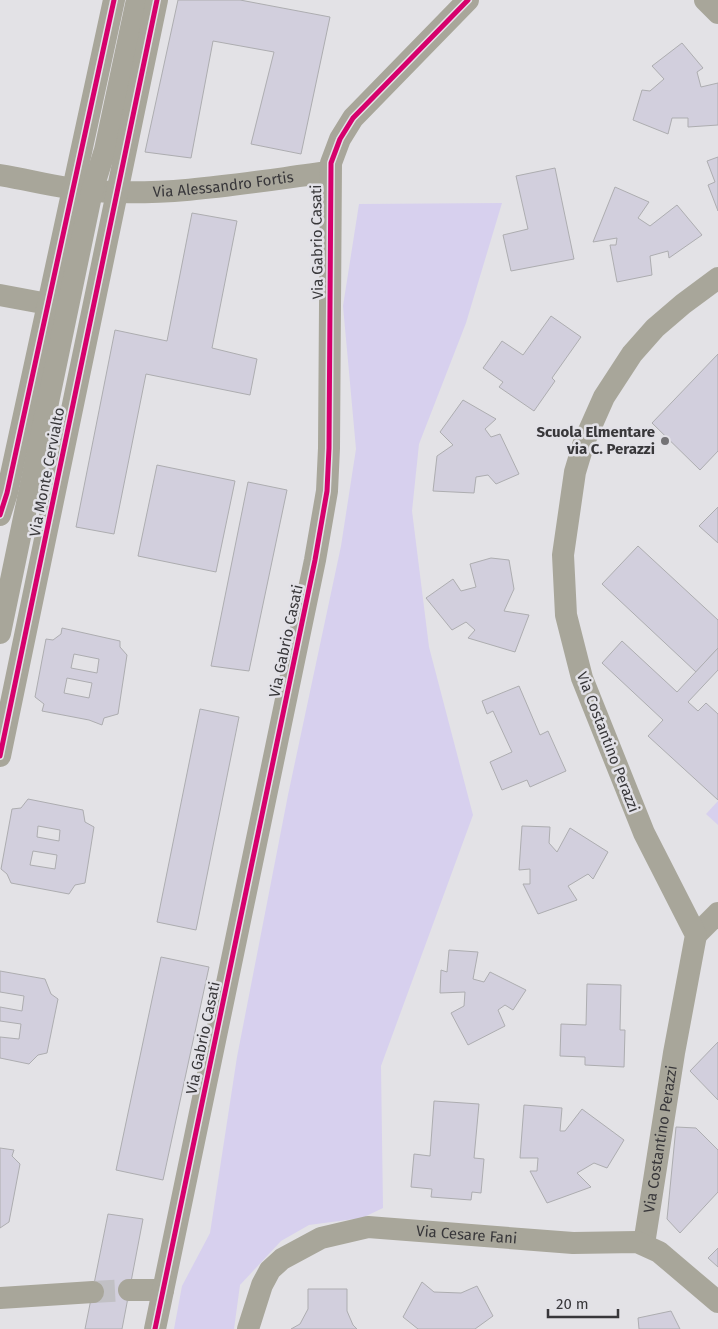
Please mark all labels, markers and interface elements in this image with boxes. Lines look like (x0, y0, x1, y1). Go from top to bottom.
street label: Via Alessandro Fortis (152, 168, 295, 201)
street label: Via Gabrio Casati (307, 184, 327, 300)
street label: Via Monte Cervialto (26, 406, 68, 538)
place label: Scuola Elmentare via C. Perazzi (536, 423, 655, 458)
marker: Scuola Elmentare via C. Perazzi (659, 435, 671, 447)
street label: Via Gabrio Casati (265, 583, 307, 699)
street label: Via Costantino Perazzi (573, 669, 643, 815)
street label: Via Gabrio Casati (182, 980, 224, 1096)
street label: Via Costantino Perazzi (640, 1064, 681, 1214)
street label: Via Cesare Fani (416, 1222, 518, 1248)
scale bar (548, 1286, 618, 1318)
text: 20 m (556, 1295, 589, 1313)

